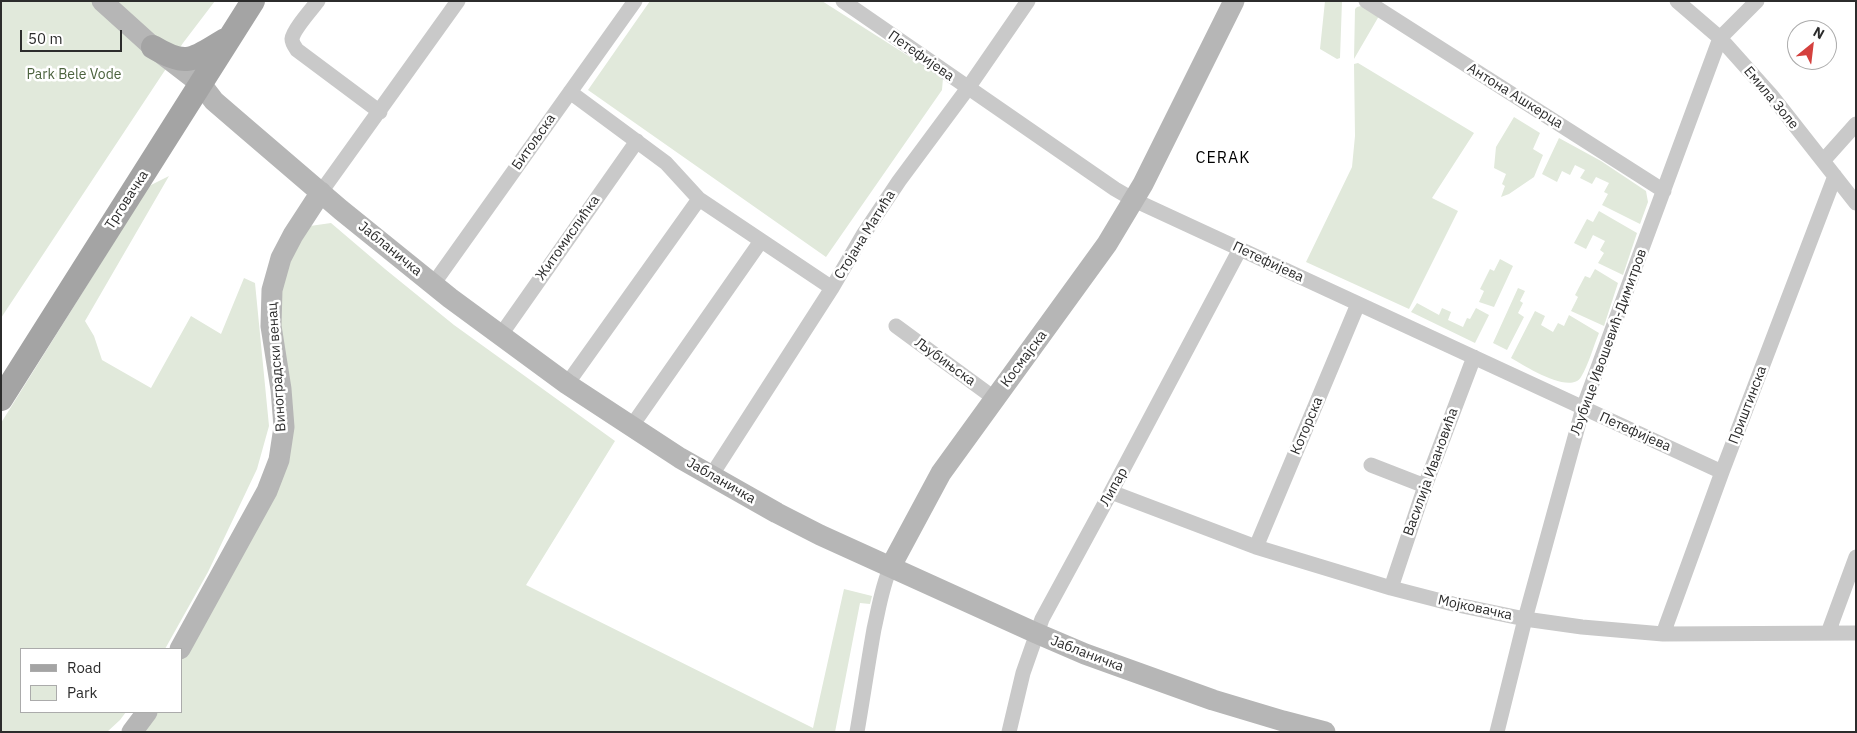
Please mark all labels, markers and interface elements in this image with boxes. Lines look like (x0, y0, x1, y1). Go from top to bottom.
scale bar (22, 20, 125, 52)
north arrow (1787, 20, 1837, 70)
text: N (1810, 22, 1828, 43)
street label: Петефијева (885, 27, 957, 85)
text: 50 m (28, 29, 63, 48)
street label: Антона Ашкерца (1464, 60, 1566, 132)
street label: Емила Золе (1740, 63, 1802, 133)
park label: Park Bele Vode (26, 67, 122, 83)
street label: Битољска (509, 111, 559, 173)
district label: CERAK (1195, 148, 1251, 168)
street label: Трговачка (102, 167, 152, 233)
street label: Стојана Матића (831, 187, 899, 283)
street label: Житомислићка (532, 192, 604, 284)
street label: Јабланичка (355, 218, 425, 280)
street label: Петефијева (1230, 238, 1306, 286)
street label: Љубице Ивошевић-Димитров (1567, 247, 1651, 437)
street label: Виноградски венац (264, 302, 290, 432)
street label: Космајска (997, 327, 1051, 391)
street label: Љубињска (911, 334, 979, 390)
street label: Приштинска (1725, 364, 1771, 446)
street label: Которска (1287, 395, 1327, 457)
street label: Василија Ивановића (1400, 406, 1462, 538)
street label: Петефијева (1597, 409, 1673, 455)
street label: Јабланичка (683, 454, 759, 508)
street label: Липар (1097, 465, 1131, 509)
street label: Мојковачка (1436, 592, 1514, 624)
street label: Јабланичка (1048, 632, 1126, 676)
legend (20, 648, 182, 713)
text: Road (67, 658, 102, 677)
text: Park (67, 683, 97, 702)

